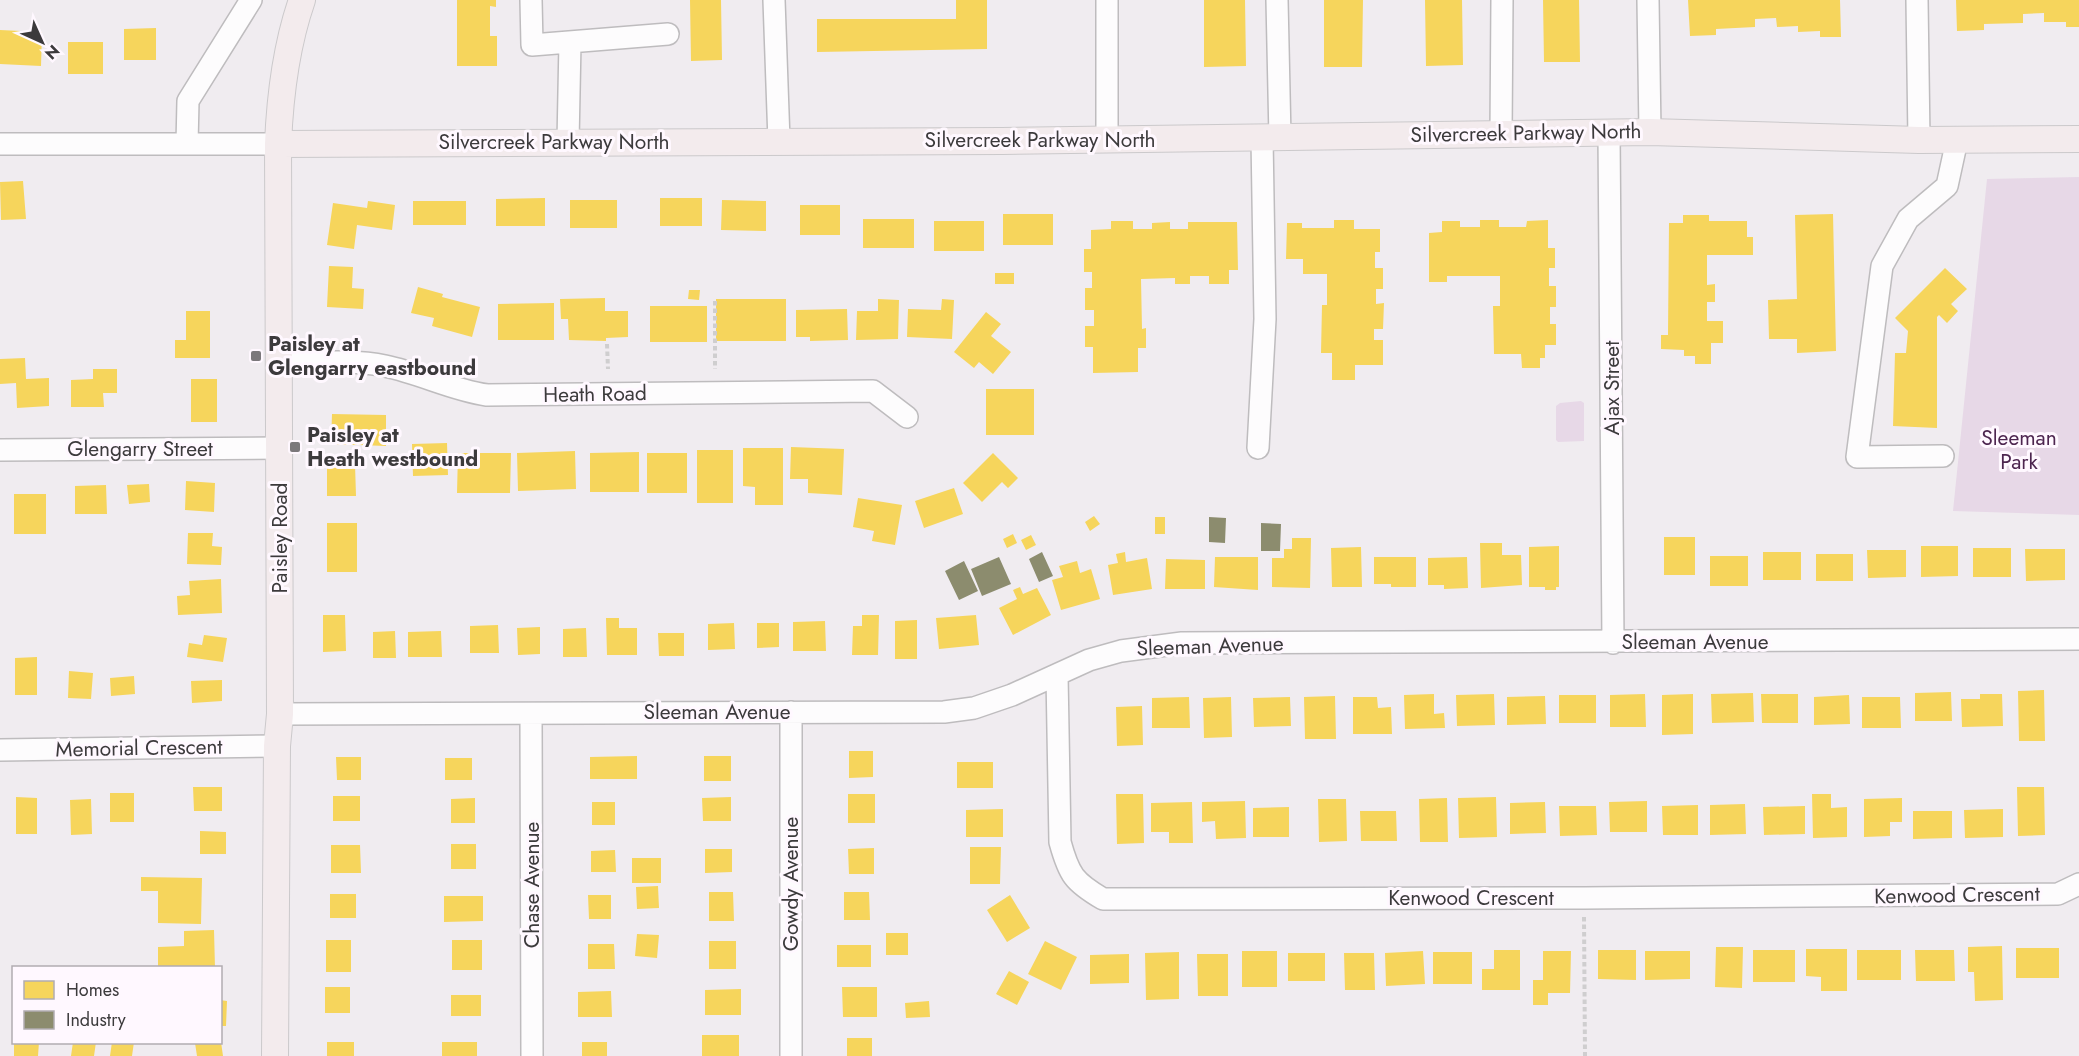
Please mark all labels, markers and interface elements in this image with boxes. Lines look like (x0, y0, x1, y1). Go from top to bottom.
north arrow (12, 12, 72, 72)
text: N (40, 40, 65, 65)
street label: Silvercreek Parkway North (1410, 116, 1642, 150)
street label: Silvercreek Parkway North (924, 125, 1156, 155)
street label: Silvercreek Parkway North (438, 127, 670, 157)
place label: Paisley at Glengarry eastbound (268, 329, 476, 383)
street label: Ajax Street (1597, 341, 1627, 435)
marker: Paisley at Glengarry eastbound (249, 349, 263, 363)
street label: Heath Road (543, 378, 647, 410)
place label: Paisley at Heath westbound (307, 420, 478, 474)
park label: Sleeman Park (1981, 423, 2057, 477)
street label: Glengarry Street (67, 434, 213, 464)
marker: Paisley at Heath westbound (288, 440, 302, 454)
street label: Paisley Road (265, 482, 295, 594)
street label: Sleeman Avenue (1621, 627, 1769, 657)
street label: Sleeman Avenue (1136, 628, 1284, 664)
street label: Sleeman Avenue (643, 697, 791, 727)
street label: Memorial Crescent (55, 732, 223, 764)
street label: Gowdy Avenue (776, 817, 806, 951)
street label: Chase Avenue (517, 822, 547, 948)
street label: Kenwood Crescent (1874, 879, 2040, 911)
street label: Kenwood Crescent (1388, 883, 1554, 913)
legend (12, 966, 222, 1044)
text: Homes (66, 977, 119, 1003)
text: Industry (66, 1007, 126, 1033)

